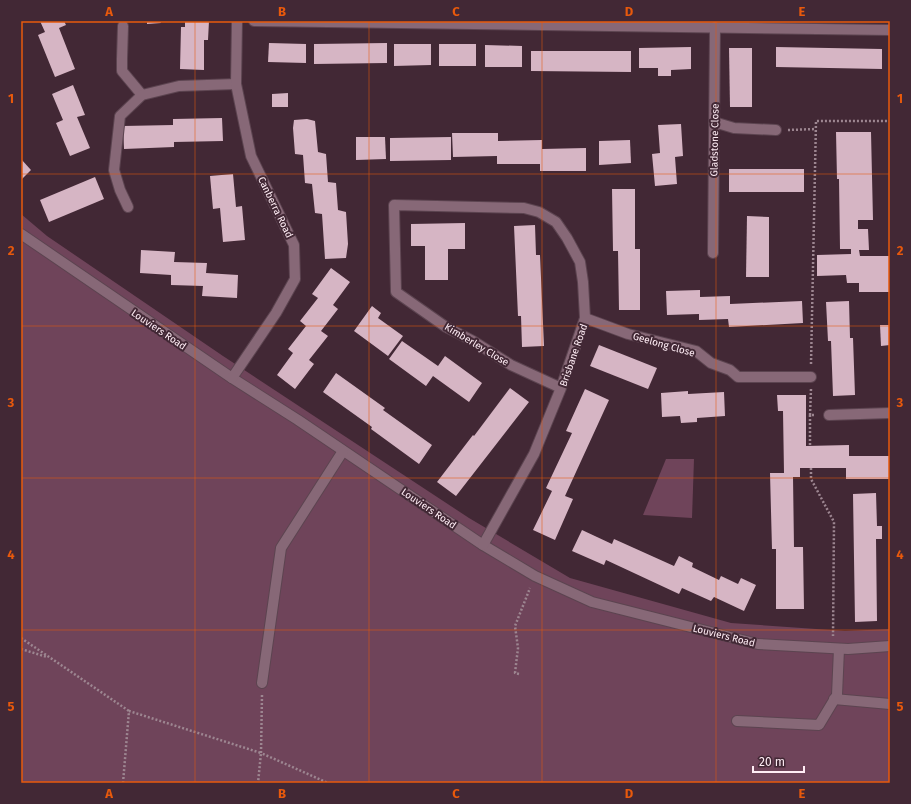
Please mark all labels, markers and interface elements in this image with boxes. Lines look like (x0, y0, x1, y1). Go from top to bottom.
text: A (104, 4, 113, 19)
text: B (278, 4, 286, 19)
text: C (452, 4, 460, 19)
text: D (625, 4, 634, 19)
text: E (799, 4, 806, 19)
text: 1 (8, 91, 14, 106)
text: 1 (897, 91, 903, 106)
street label: Gladstone Close (708, 103, 722, 177)
street label: Canberra Road (255, 175, 295, 240)
text: 2 (8, 243, 15, 258)
text: 2 (897, 243, 904, 258)
street label: Louviers Road (129, 307, 188, 353)
street label: Kimberley Close (442, 321, 511, 369)
street label: Brisbane Road (558, 322, 590, 388)
street label: Geelong Close (631, 330, 696, 360)
text: 3 (7, 395, 15, 410)
text: 3 (896, 395, 904, 410)
street label: Louviers Road (399, 486, 458, 532)
text: 4 (7, 547, 15, 562)
text: 4 (896, 547, 904, 562)
street label: Louviers Road (691, 622, 756, 649)
text: 5 (8, 699, 15, 714)
text: 5 (897, 699, 904, 714)
scale bar (753, 748, 804, 774)
text: 20 m (759, 755, 785, 769)
text: A (104, 786, 113, 801)
text: B (278, 786, 286, 801)
text: C (452, 786, 460, 801)
text: D (625, 786, 634, 801)
text: E (799, 786, 806, 801)

